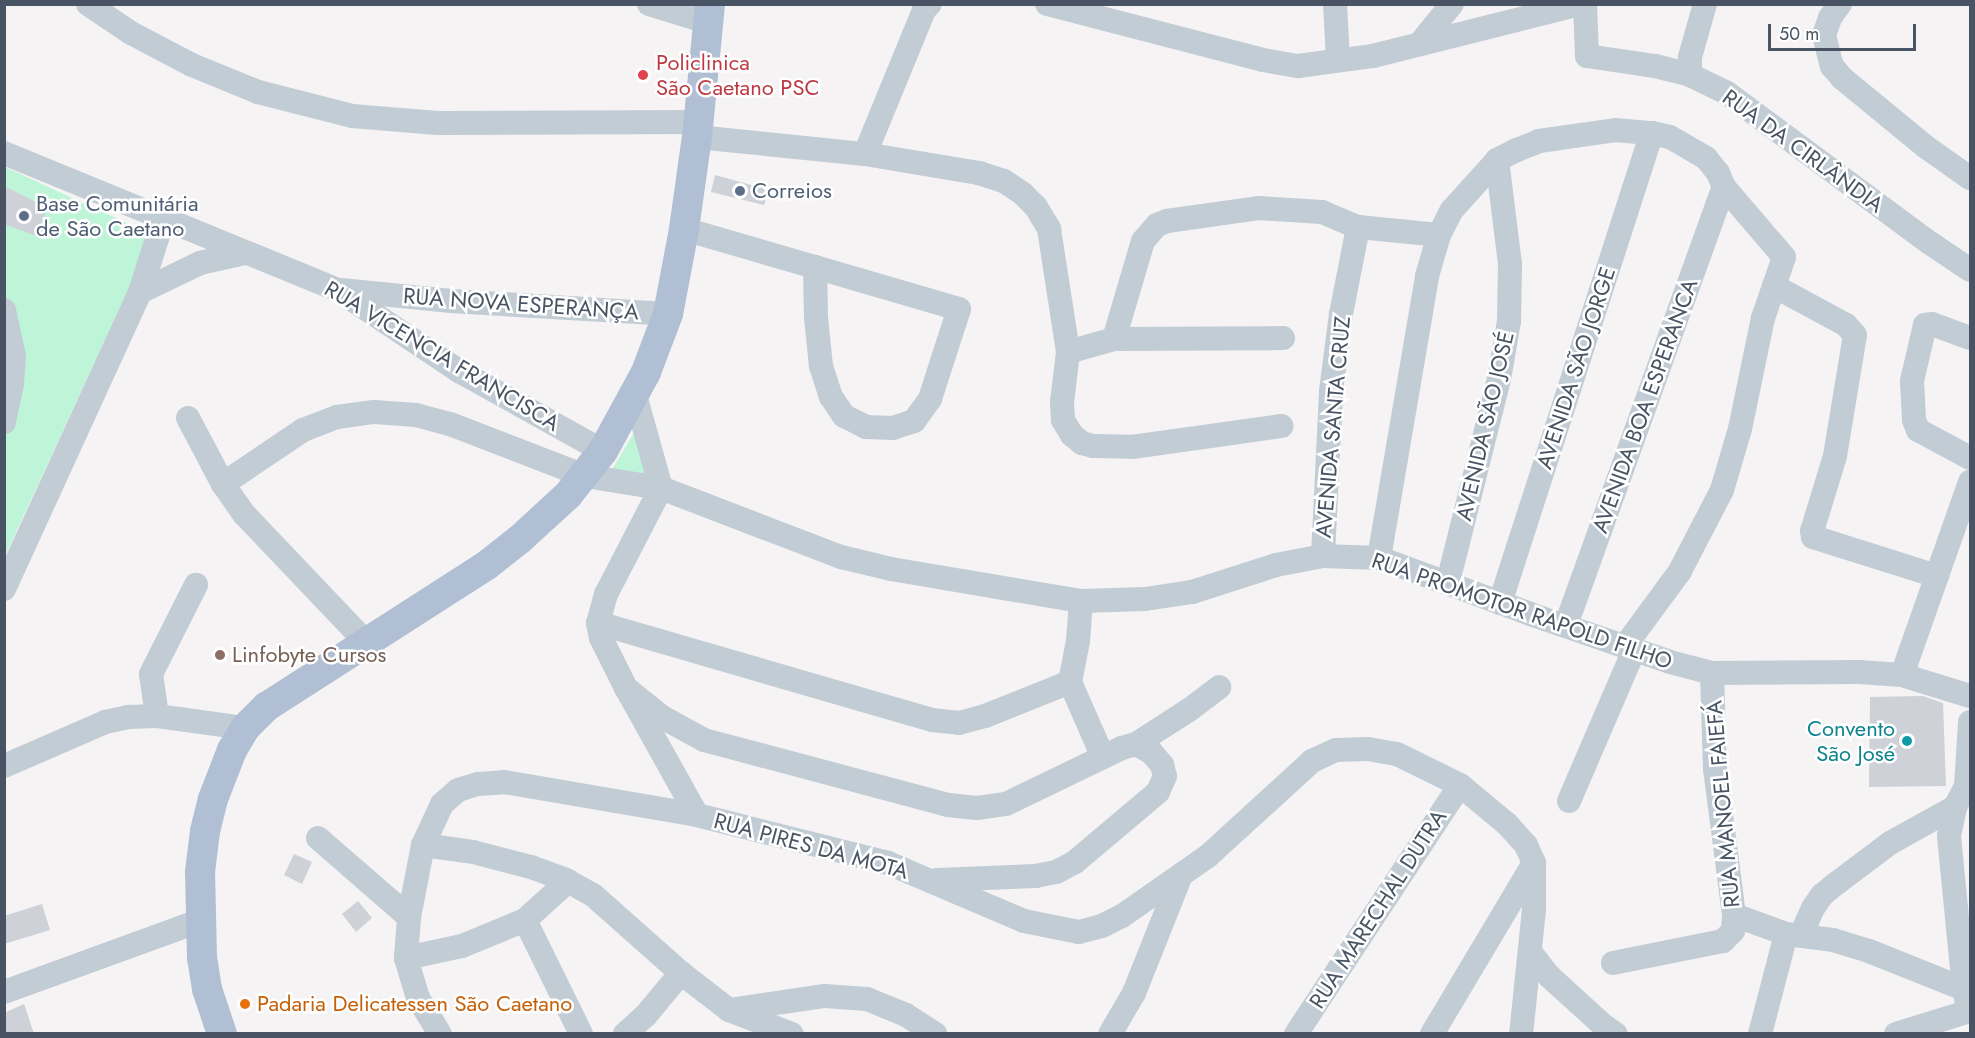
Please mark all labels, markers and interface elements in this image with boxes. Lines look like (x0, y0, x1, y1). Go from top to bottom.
scale bar (1771, 12, 1920, 50)
text: 50 m (1779, 21, 1819, 47)
place label: Policlinica São Caetano PSC (656, 49, 820, 100)
marker: Policlinica São Caetano PSC (634, 66, 652, 84)
street label: RUA DA CIRLÂNDIA (1717, 84, 1889, 218)
place label: Correios (752, 178, 832, 204)
marker: Correios (733, 184, 747, 198)
place label: Base Comunitária de São Caetano (36, 190, 199, 242)
marker: Base Comunitária de São Caetano (17, 209, 31, 223)
street label: AVENIDA SÃO JORGE (1531, 264, 1621, 472)
street label: RUA VICENCIA FRANCISCA (320, 275, 564, 437)
street label: AVENIDA BOA ESPERANCA (1587, 275, 1703, 537)
street label: RUA NOVA ESPERANÇA (402, 283, 640, 325)
street label: AVENIDA SANTA CRUZ (1310, 315, 1356, 539)
street label: AVENIDA SÃO JOSÉ (1450, 329, 1520, 523)
street label: RUA PROMOTOR RAPOLD FILHO (1368, 547, 1676, 675)
place label: Linfobyte Cursos (232, 642, 386, 668)
marker: Linfobyte Cursos (213, 648, 227, 662)
street label: RUA MANOEL FAIEFÁ (1701, 699, 1745, 909)
place label: Convento São José (1807, 715, 1895, 766)
marker: Convento São José (1900, 734, 1914, 748)
street label: RUA MARECHAL DUTRA (1304, 805, 1452, 1013)
street label: RUA PIRES DA MOTA (711, 807, 911, 885)
place label: Padaria Delicatessen São Caetano (257, 991, 572, 1017)
marker: Padaria Delicatessen São Caetano (238, 997, 252, 1011)

